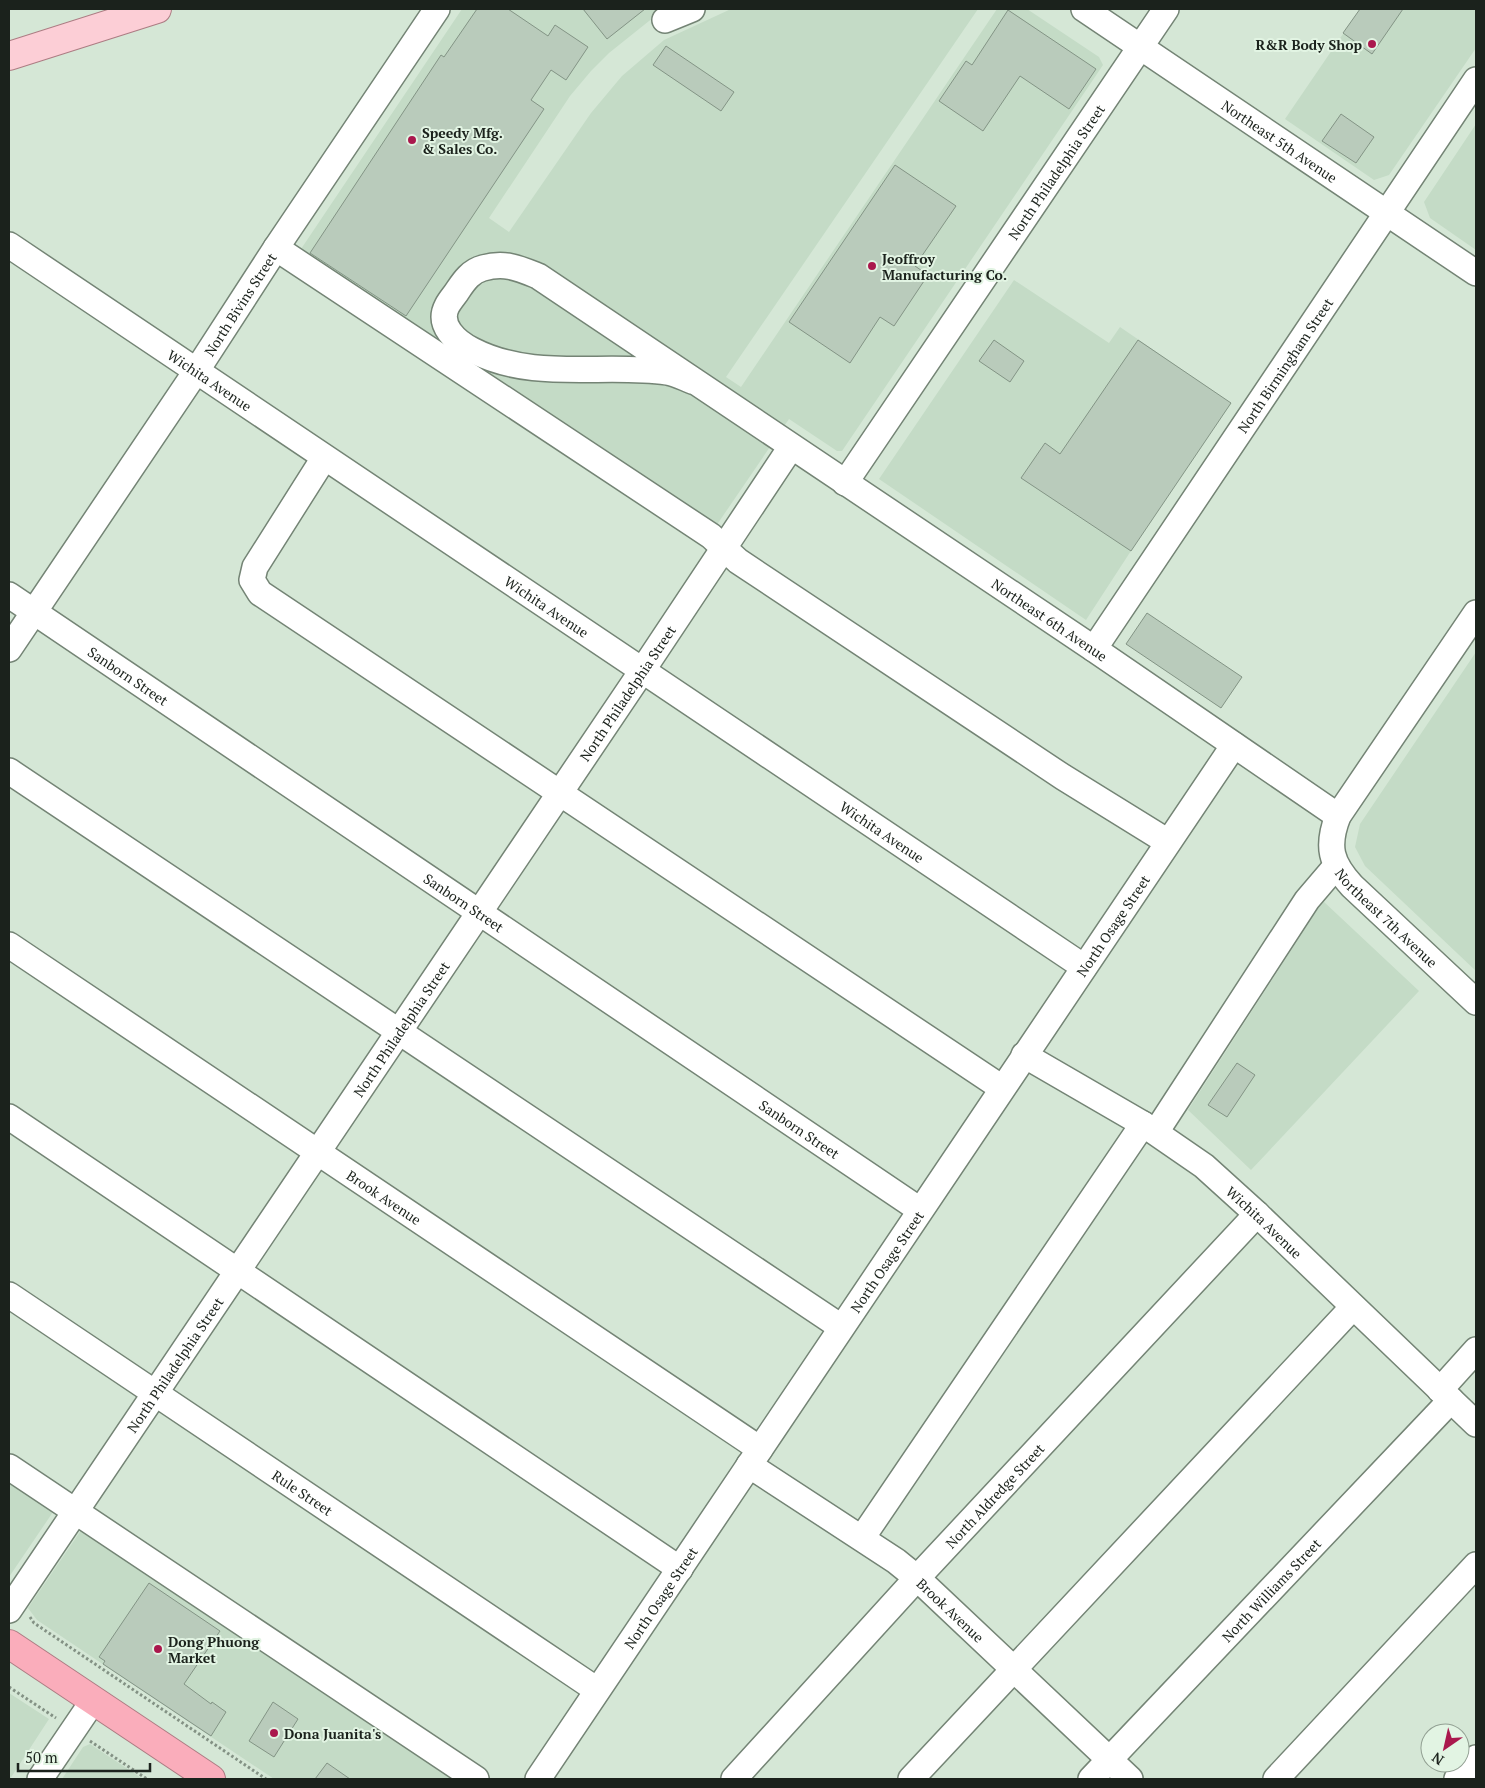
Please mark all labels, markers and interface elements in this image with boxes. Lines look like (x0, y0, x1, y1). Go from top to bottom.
place label: R&R Body Shop (1256, 35, 1362, 54)
marker: R&R Body Shop (1366, 38, 1378, 50)
street label: Northeast 5th Avenue (1218, 95, 1341, 187)
street label: North Philadelphia Street (1003, 100, 1109, 243)
place label: Speedy Mfg. & Sales Co. (422, 123, 503, 158)
marker: Speedy Mfg. & Sales Co. (406, 134, 418, 146)
street label: North Bivins Street (199, 248, 281, 359)
place label: Jeoffroy Manufacturing Co. (882, 249, 1007, 284)
marker: Jeoffroy Manufacturing Co. (866, 260, 878, 272)
street label: North Birmingham Street (1233, 293, 1337, 436)
street label: Wichita Avenue (164, 345, 256, 415)
street label: Wichita Avenue (501, 571, 593, 641)
street label: Northeast 6th Avenue (988, 574, 1111, 665)
street label: North Philadelphia Street (575, 621, 680, 764)
street label: Sanborn Street (85, 642, 173, 710)
street label: Wichita Avenue (837, 796, 928, 867)
street label: Northeast 7th Avenue (1331, 864, 1442, 971)
street label: Sanborn Street (420, 868, 508, 936)
street label: North Osage Street (1071, 870, 1154, 980)
street label: North Philadelphia Street (348, 957, 454, 1100)
street label: Sanborn Street (756, 1095, 844, 1163)
street label: Brook Avenue (343, 1165, 425, 1229)
street label: Wichita Avenue (1223, 1182, 1307, 1262)
street label: North Osage Street (845, 1206, 928, 1316)
street label: North Philadelphia Street (122, 1292, 227, 1436)
street label: North Aldredge Street (941, 1438, 1048, 1552)
street label: Rule Street (269, 1465, 337, 1520)
street label: North Williams Street (1217, 1533, 1325, 1646)
street label: North Osage Street (619, 1542, 702, 1652)
street label: Brook Avenue (913, 1574, 988, 1646)
place label: Dong Phuong Market (168, 1632, 260, 1667)
marker: Dong Phuong Market (152, 1643, 164, 1655)
north arrow (1420, 1723, 1470, 1773)
place label: Dona Juanita's (284, 1724, 381, 1743)
marker: Dona Juanita's (268, 1727, 280, 1739)
scale bar (18, 1740, 150, 1772)
text: 50 m (25, 1747, 58, 1767)
text: N (1427, 1748, 1447, 1770)

